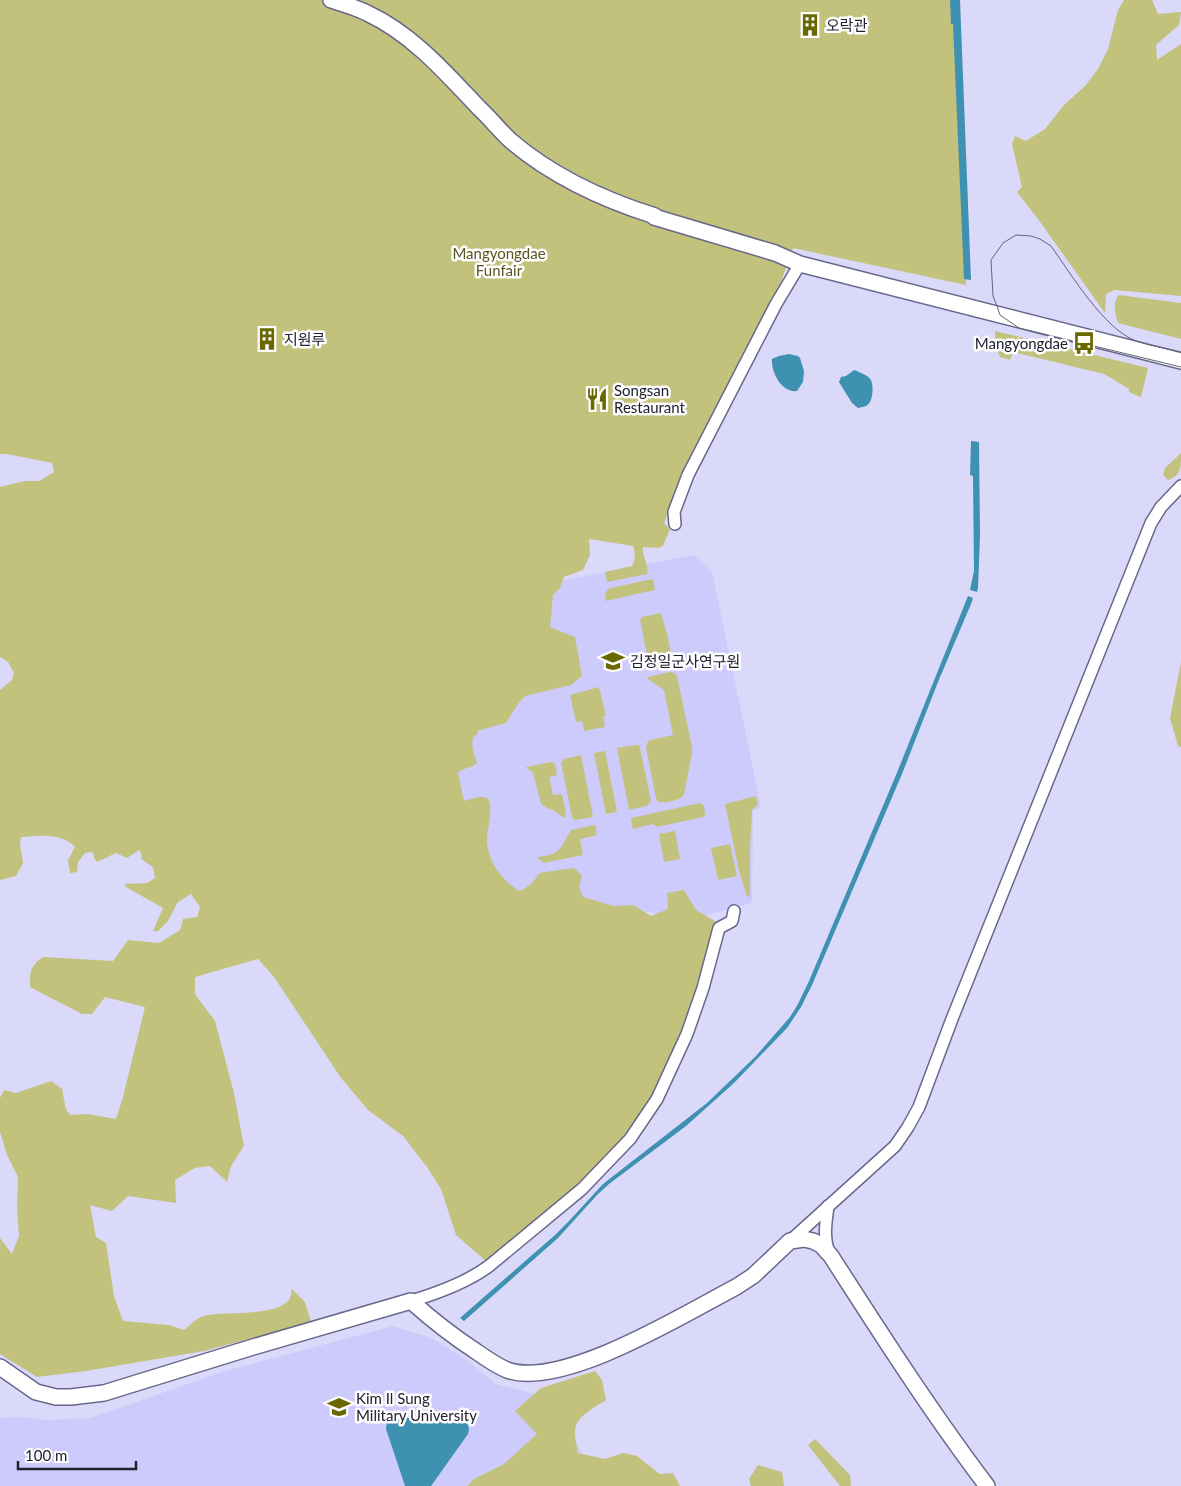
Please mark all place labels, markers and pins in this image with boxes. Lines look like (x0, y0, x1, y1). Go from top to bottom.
building icon: 오락관 (797, 12, 823, 38)
place label: 오락관 (826, 16, 868, 34)
building icon: 지원루 (254, 326, 280, 352)
place label: 지원루 (284, 330, 325, 348)
bus stop icon: Mangyongdae (1071, 330, 1097, 356)
place label: Mangyongdae (975, 334, 1068, 352)
place label: Songsan Restaurant (614, 381, 686, 416)
restaurant icon: Songsan Restaurant (584, 386, 610, 412)
school or university icon: 김정일군사연구원 (600, 648, 626, 674)
place label: 김정일군사연구원 (630, 652, 740, 670)
place label: Kim Il Sung Military University (356, 1389, 477, 1424)
school or university icon: Kim Il Sung Military University (326, 1394, 352, 1420)

